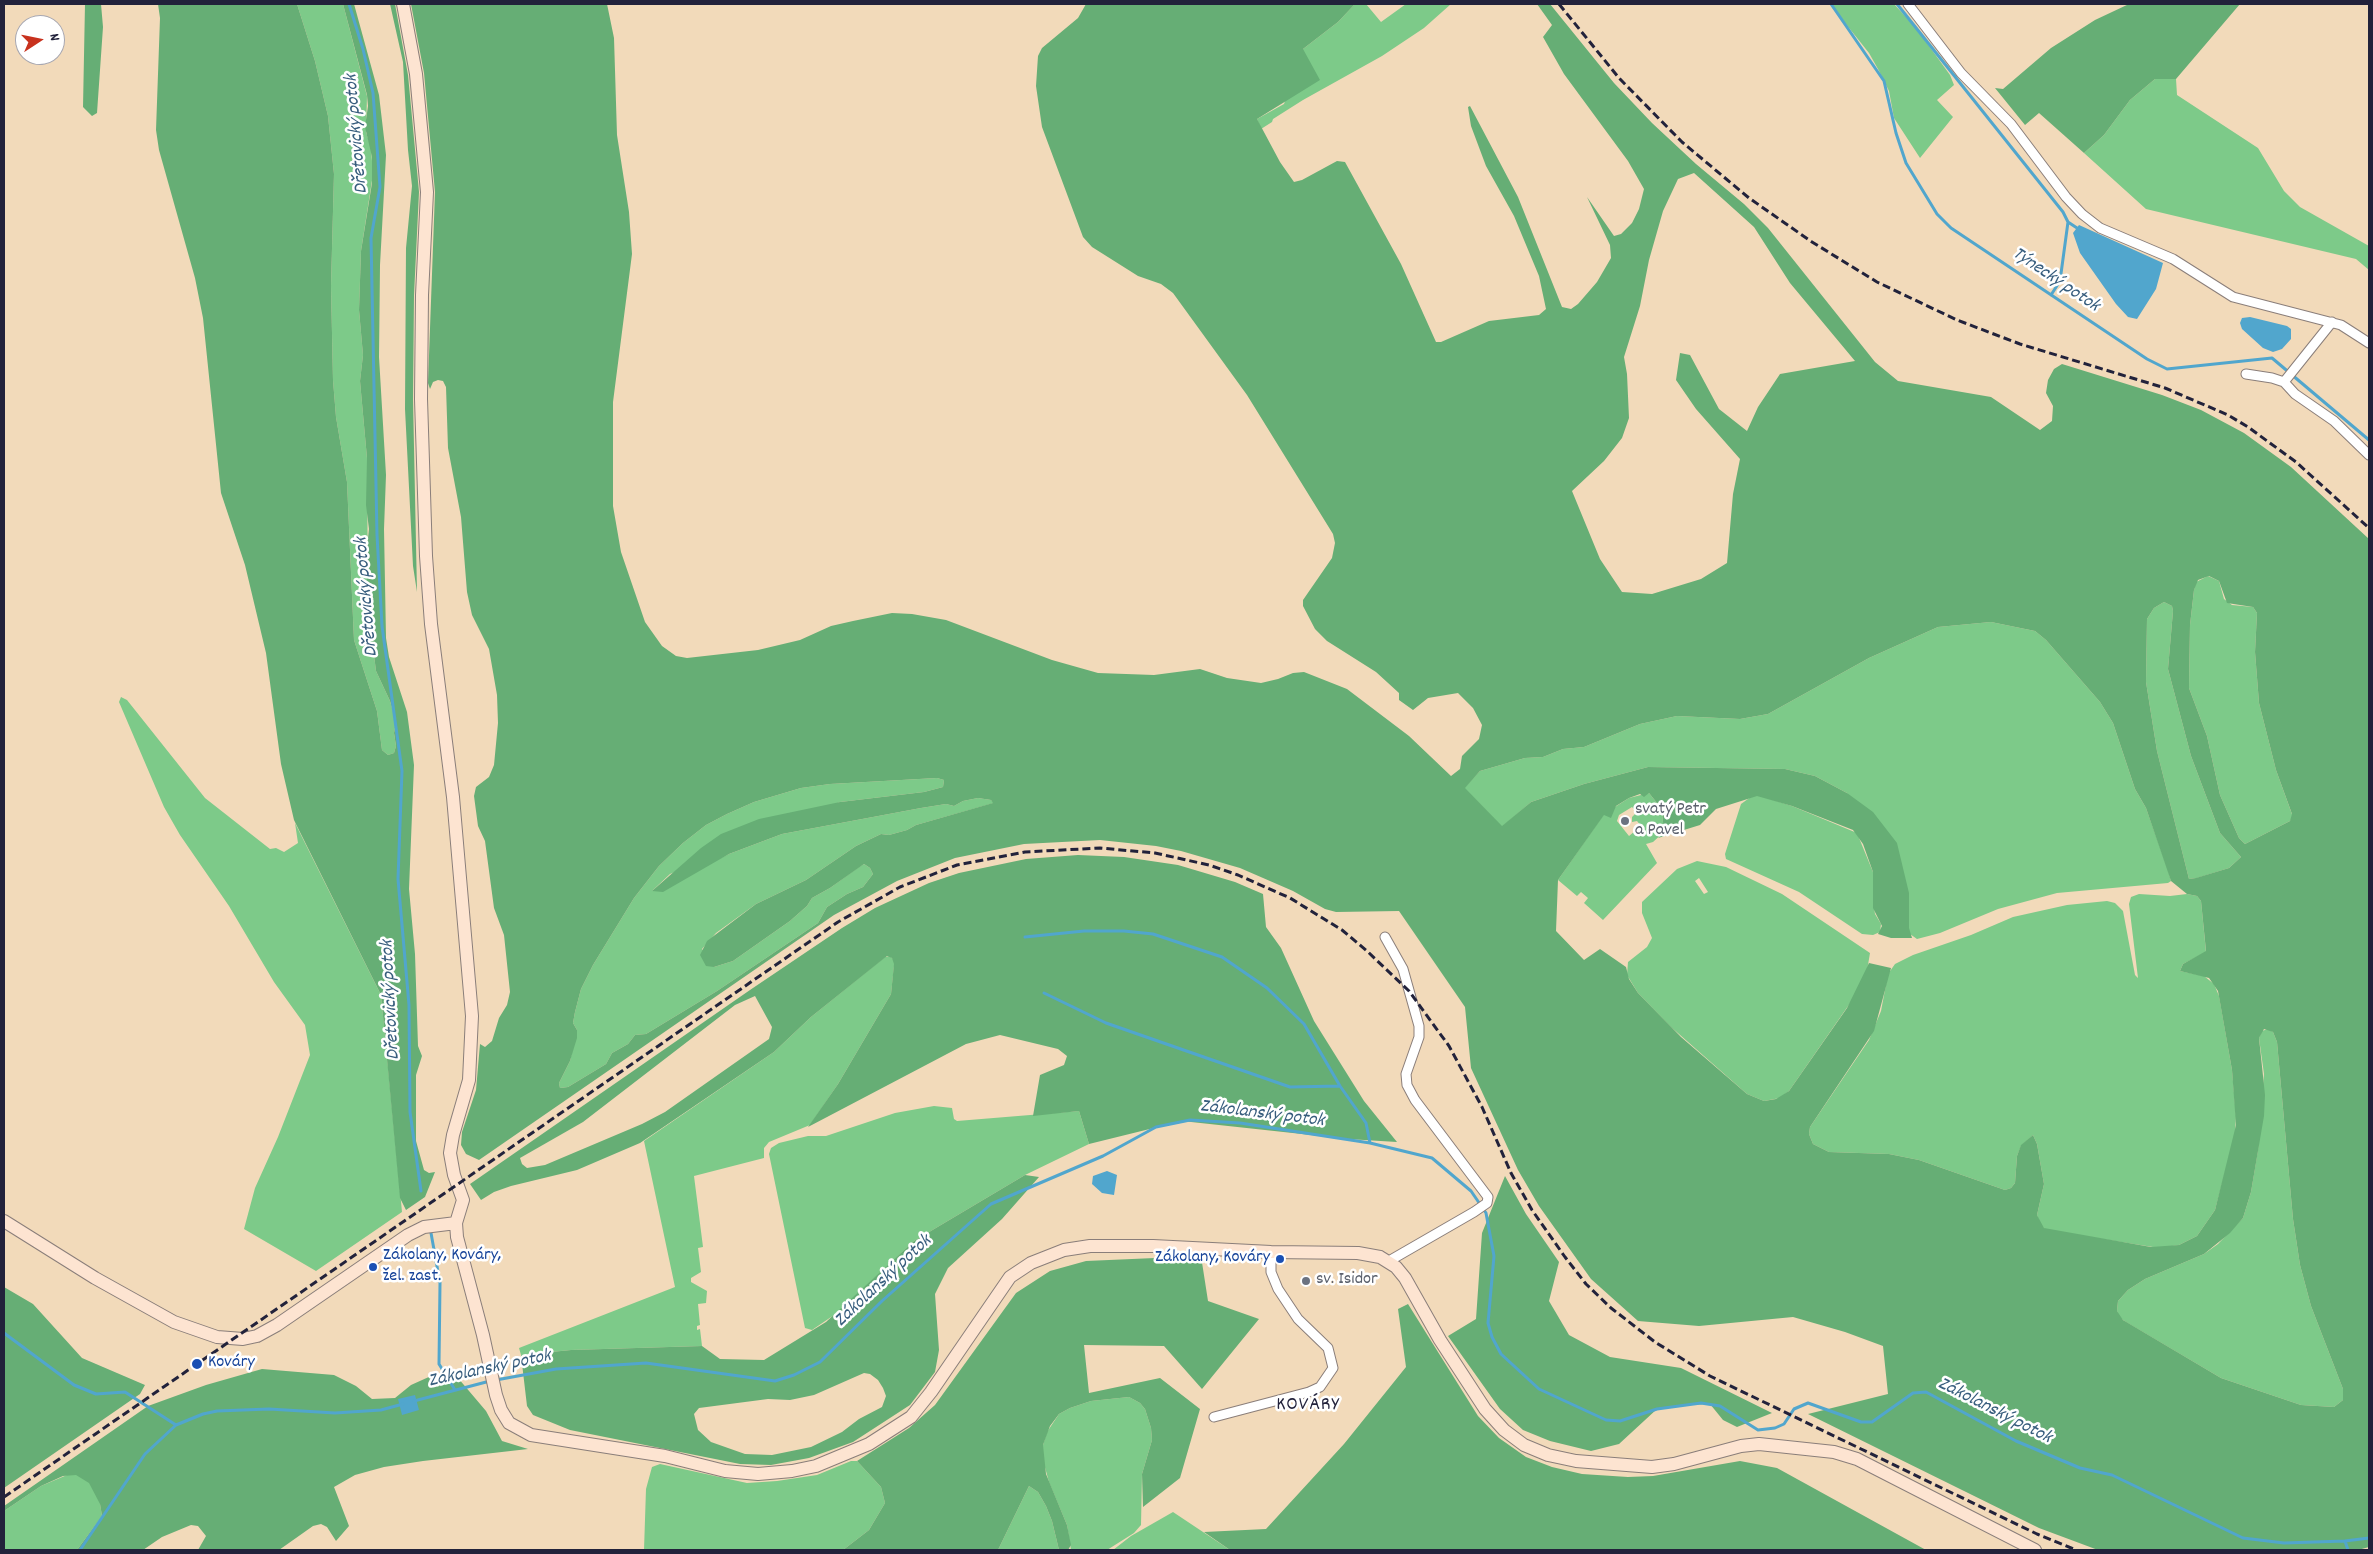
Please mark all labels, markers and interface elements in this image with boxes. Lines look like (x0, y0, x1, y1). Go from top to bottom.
north arrow (15, 15, 65, 65)
text: N (43, 32, 64, 43)
water label: Dřetovický potok (341, 73, 375, 195)
water label: Týnecký potok (2007, 243, 2103, 319)
water label: Dřetovický potok (351, 536, 385, 658)
place label: svatý Petr a Pavel (1635, 800, 1706, 842)
marker: svatý Petr a Pavel (1619, 815, 1631, 827)
water label: Dřetovický potok (377, 940, 407, 1060)
water label: Zákolanský potok (1199, 1096, 1325, 1134)
water label: Zákolanský potok (831, 1231, 937, 1333)
place label: Zákolany, Kováry, žel. zast. (383, 1246, 501, 1288)
place label: Zákolany, Kováry (1155, 1248, 1270, 1270)
marker: Zákolany, Kováry (1274, 1253, 1286, 1265)
marker: Zákolany, Kováry, žel. zast. (367, 1261, 379, 1273)
place label: sv. Isidor (1316, 1270, 1378, 1292)
marker: sv. Isidor (1300, 1275, 1312, 1287)
water label: Zákolanský potok (427, 1346, 553, 1394)
place label: Kováry (208, 1353, 255, 1375)
marker: Kováry (190, 1357, 204, 1371)
water label: Zákolanský potok (1933, 1374, 2055, 1450)
district label: KOVÁRY (1275, 1394, 1341, 1418)

